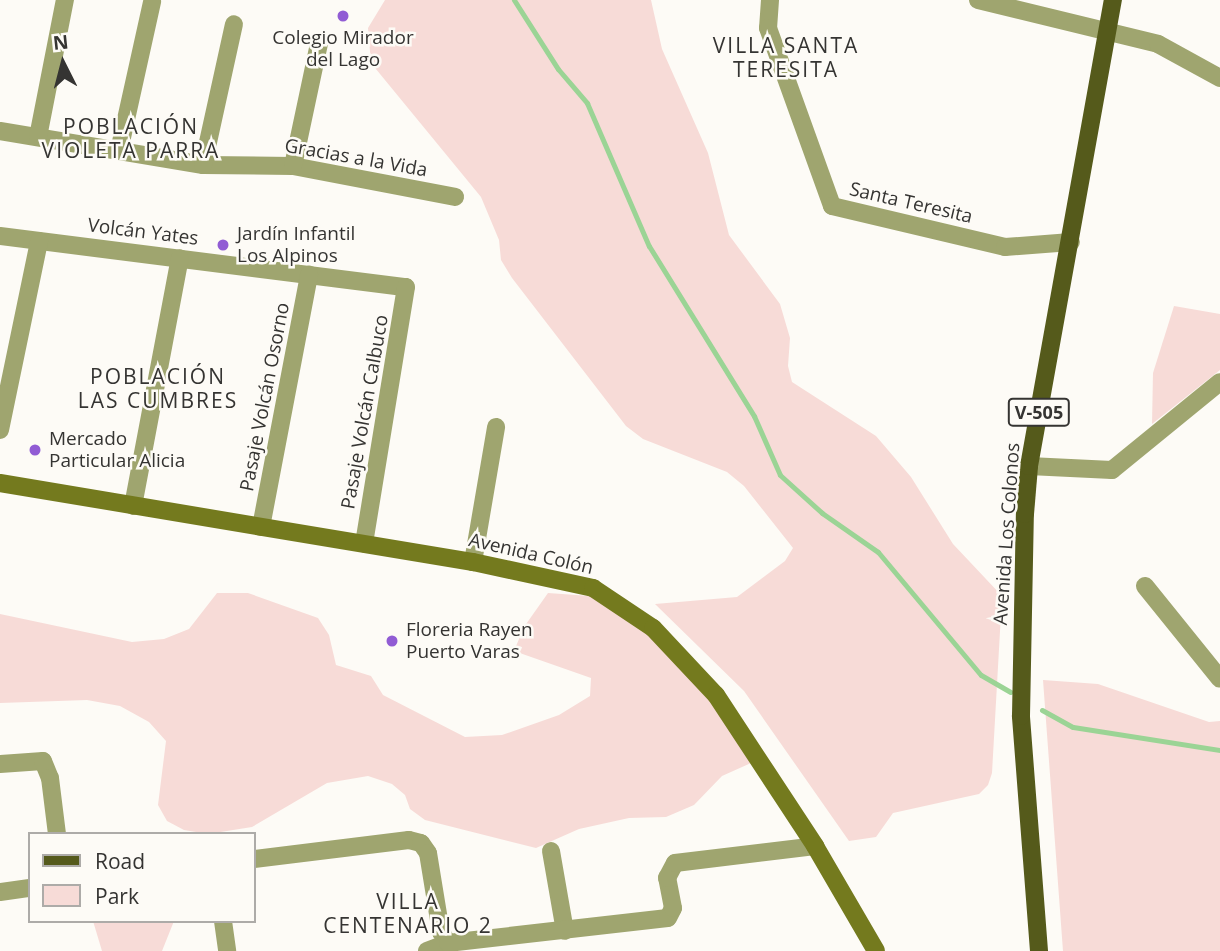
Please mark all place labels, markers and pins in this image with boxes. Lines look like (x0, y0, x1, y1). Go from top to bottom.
marker: Colegio Mirador del Lago (335, 8, 351, 24)
place label: Colegio Mirador del Lago (272, 27, 414, 71)
place label: Jardín Infantil Los Alpinos (237, 223, 355, 267)
marker: Jardín Infantil Los Alpinos (215, 237, 231, 253)
place label: Mercado Particular Alicia (49, 428, 185, 472)
marker: Mercado Particular Alicia (27, 442, 43, 458)
place label: Floreria Rayen Puerto Varas (406, 619, 533, 663)
marker: Floreria Rayen Puerto Varas (384, 633, 400, 649)

